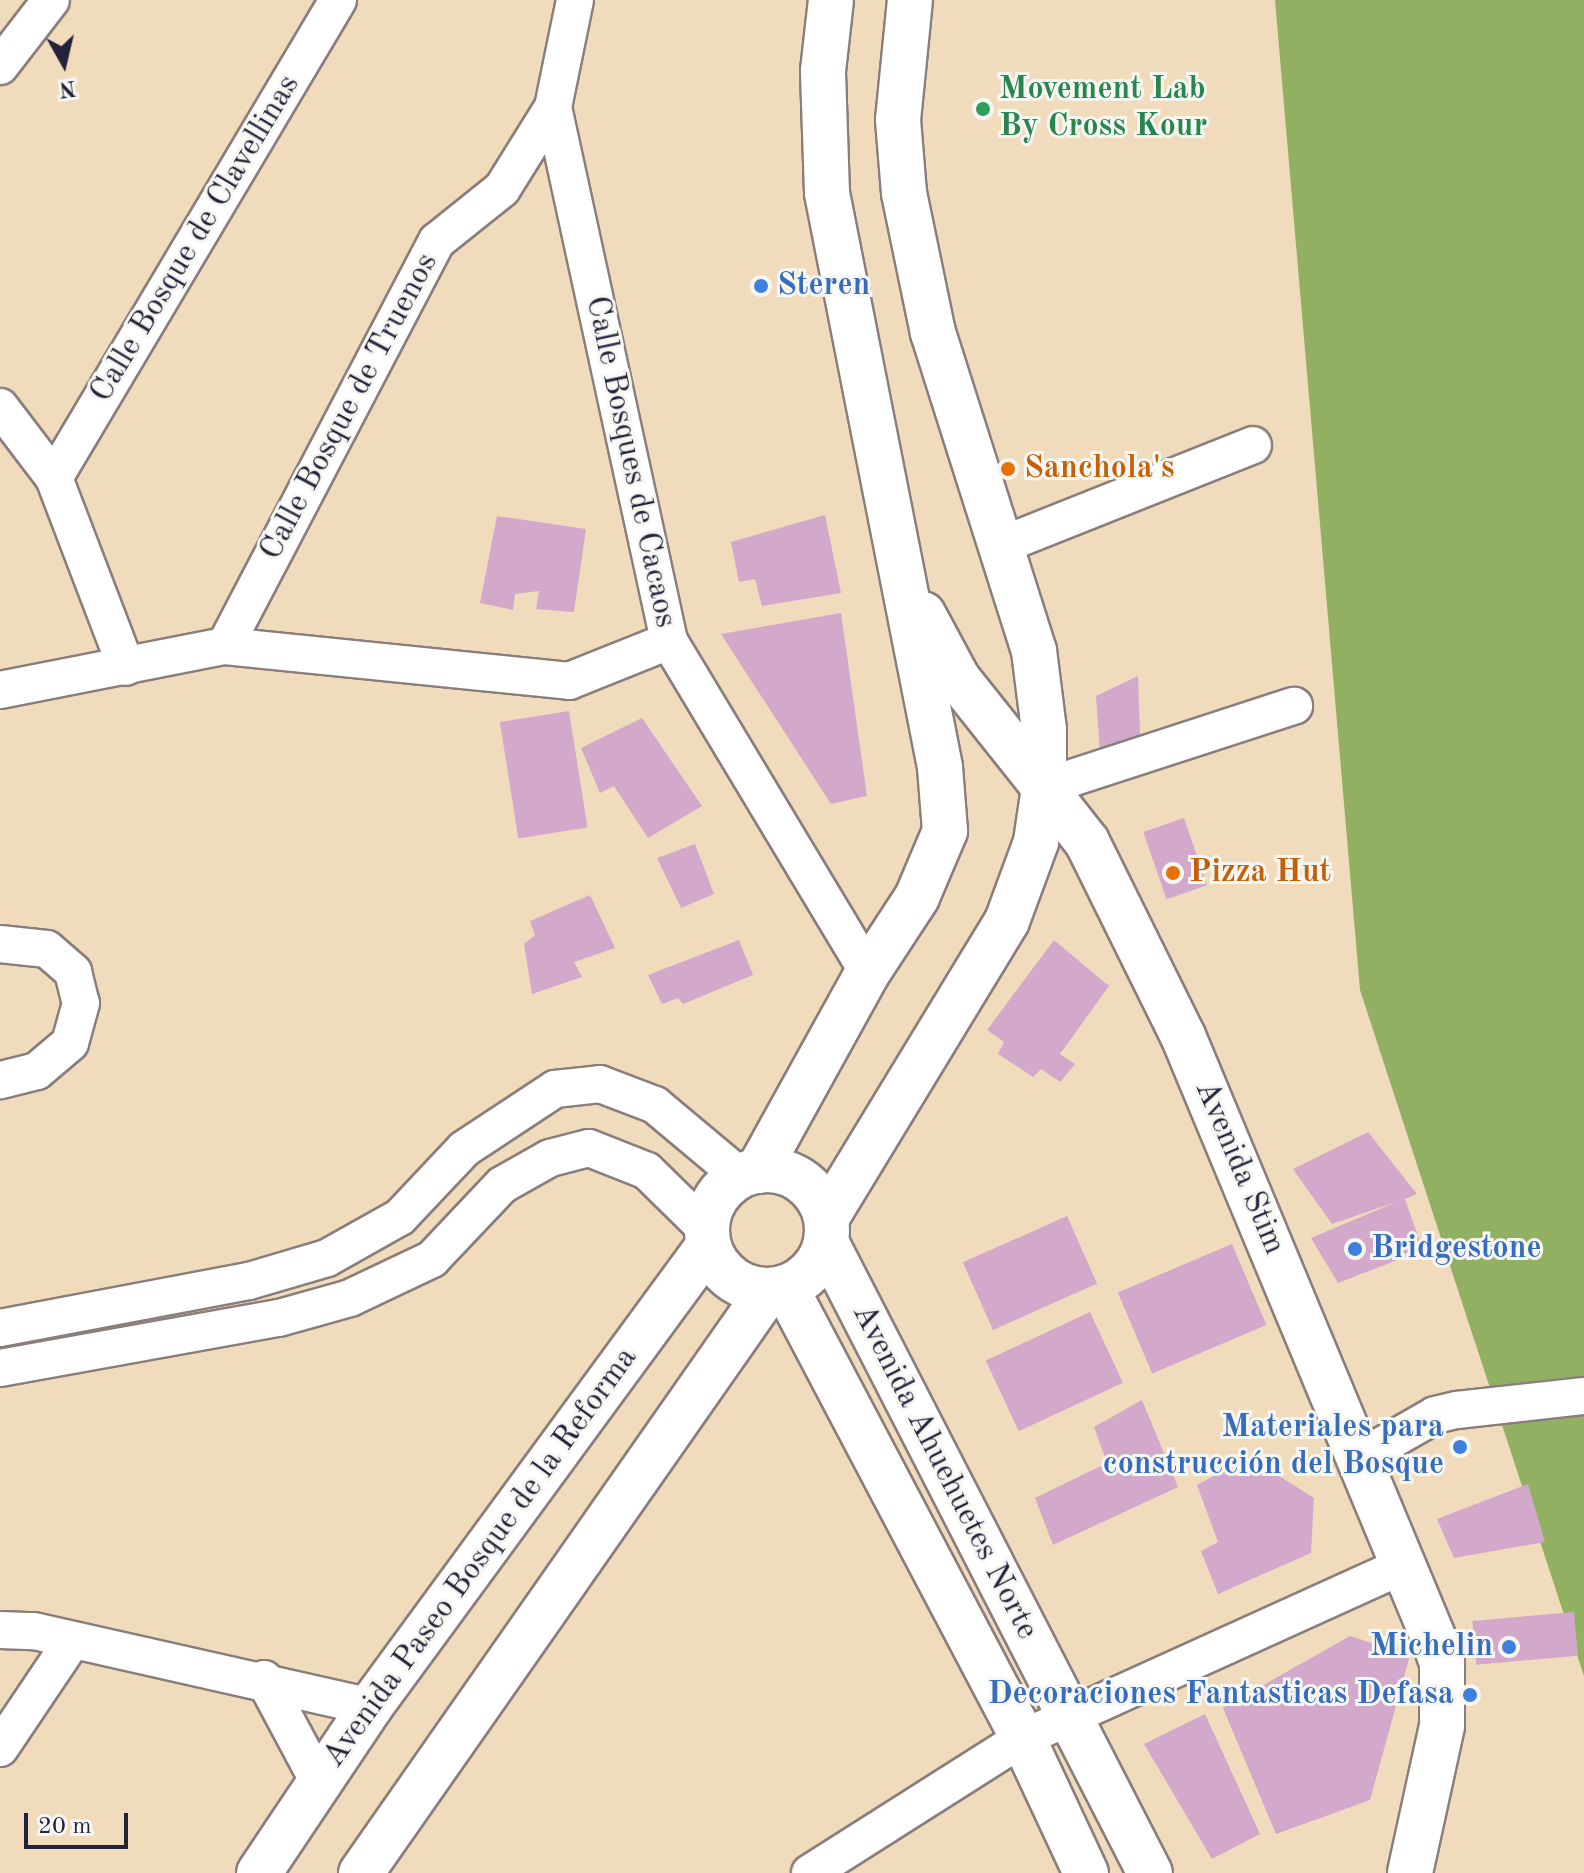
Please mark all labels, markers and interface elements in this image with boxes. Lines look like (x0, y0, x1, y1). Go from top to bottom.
north arrow (24, 24, 104, 104)
street label: Calle Bosque de Clavellinas (83, 68, 309, 410)
place label: Movement Lab By Cross Kour (999, 72, 1207, 147)
text: N (57, 76, 77, 100)
marker: Movement Lab By Cross Kour (974, 100, 992, 118)
street label: Calle Bosque de Truenos (253, 247, 447, 567)
place label: Steren (777, 267, 870, 305)
marker: Steren (752, 277, 770, 295)
street label: Calle Bosques de Cacaos (576, 293, 684, 631)
place label: Sanchola's (1024, 450, 1174, 488)
marker: Sanchola's (999, 460, 1017, 478)
place label: Pizza Hut (1189, 854, 1331, 892)
marker: Pizza Hut (1164, 864, 1182, 882)
street label: Avenida Stim (1185, 1075, 1293, 1261)
place label: Bridgestone (1371, 1230, 1542, 1268)
marker: Bridgestone (1346, 1240, 1364, 1258)
street label: Avenida Ahuehuetes Norte (843, 1298, 1045, 1646)
street label: Avenida Paseo Bosque de la Reforma (315, 1340, 647, 1776)
place label: Materiales para construcción del Bosque (1103, 1410, 1444, 1485)
marker: Materiales para construcción del Bosque (1451, 1438, 1469, 1456)
place label: Michelin (1370, 1628, 1493, 1666)
marker: Michelin (1500, 1638, 1518, 1656)
place label: Decoraciones Fantasticas Defasa (987, 1676, 1454, 1714)
marker: Decoraciones Fantasticas Defasa (1461, 1686, 1479, 1704)
scale bar (28, 1797, 132, 1847)
text: 20 m (38, 1815, 92, 1839)

